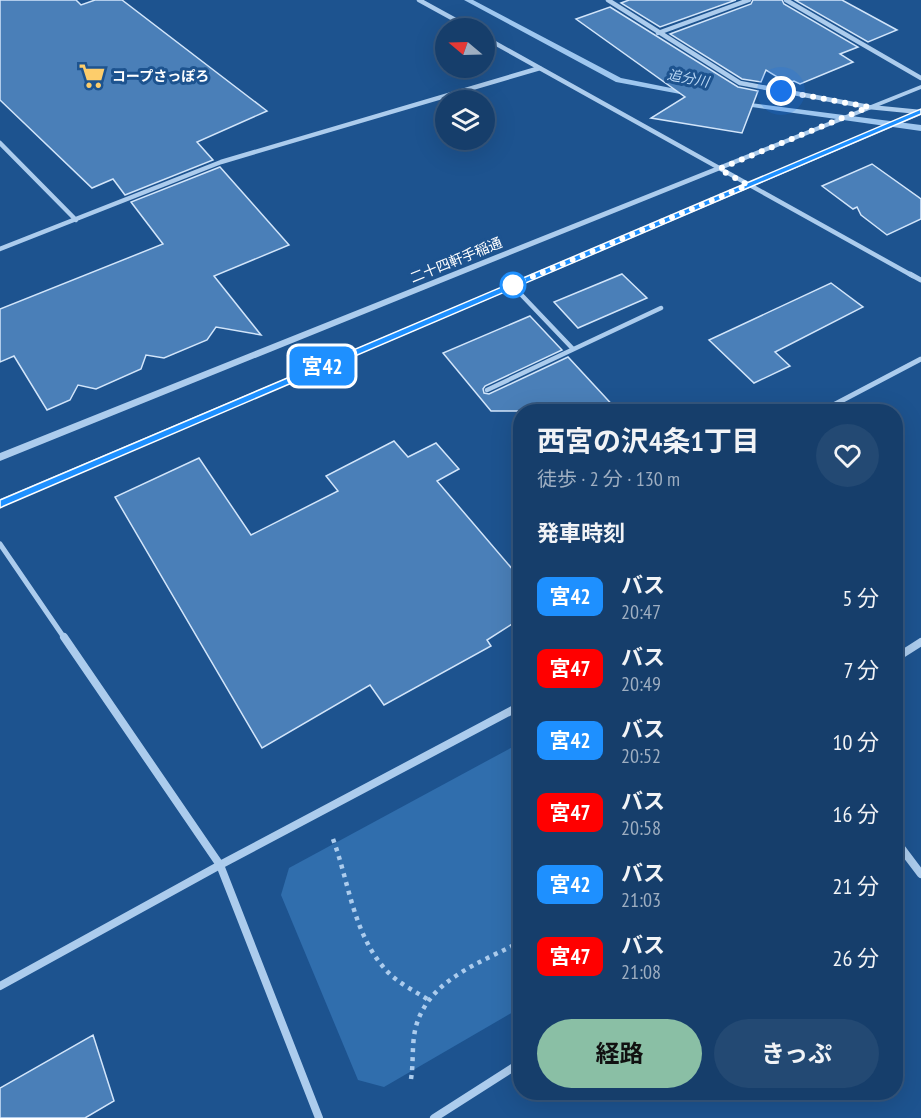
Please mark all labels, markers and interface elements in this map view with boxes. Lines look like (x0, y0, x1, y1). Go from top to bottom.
north arrow (435, 18, 495, 78)
map controls (435, 18, 495, 150)
supermarket icon: コープさっぽろ (77, 61, 107, 91)
water label: 追分川 (666, 65, 712, 91)
place label: コープさっぽろ (112, 67, 209, 85)
your location (766, 76, 796, 106)
button: layers (435, 90, 495, 150)
street label: 二十四軒手稲通 (407, 233, 505, 287)
unlabelled marker (500, 272, 526, 298)
line badge: 宮42 (288, 346, 356, 386)
text: 宮42 (301, 353, 343, 380)
text: 西宮の沢4条1丁目 (537, 422, 760, 459)
button: heart (816, 424, 879, 487)
text: 徒歩 · 2 分 · 130 m (537, 466, 680, 492)
text: 発車時刻 (537, 519, 625, 547)
text: バス (621, 571, 665, 599)
text: 宮42 (549, 583, 591, 610)
text: 5 分 (842, 584, 879, 612)
text: 20:47 (621, 599, 661, 625)
text: バス (621, 643, 665, 671)
text: 宮47 (549, 655, 591, 682)
text: 7 分 (843, 656, 879, 684)
text: 20:49 (621, 671, 661, 697)
text: バス (621, 715, 665, 743)
text: 宮42 (549, 727, 591, 754)
text: 10 分 (833, 728, 879, 756)
text: 20:52 (621, 743, 661, 769)
text: バス (621, 787, 665, 815)
text: 宮47 (549, 799, 591, 826)
text: 16 分 (833, 800, 879, 828)
text: 20:58 (621, 815, 661, 841)
text: バス (621, 859, 665, 887)
text: 宮42 (549, 871, 591, 898)
text: 21 分 (833, 872, 879, 900)
text: 21:03 (621, 887, 661, 913)
text: バス (621, 931, 665, 959)
text: 宮47 (549, 943, 591, 970)
text: 26 分 (833, 944, 879, 972)
text: 21:08 (621, 959, 661, 985)
button: 経路 (537, 1019, 702, 1088)
button: きっぷ (714, 1019, 879, 1088)

